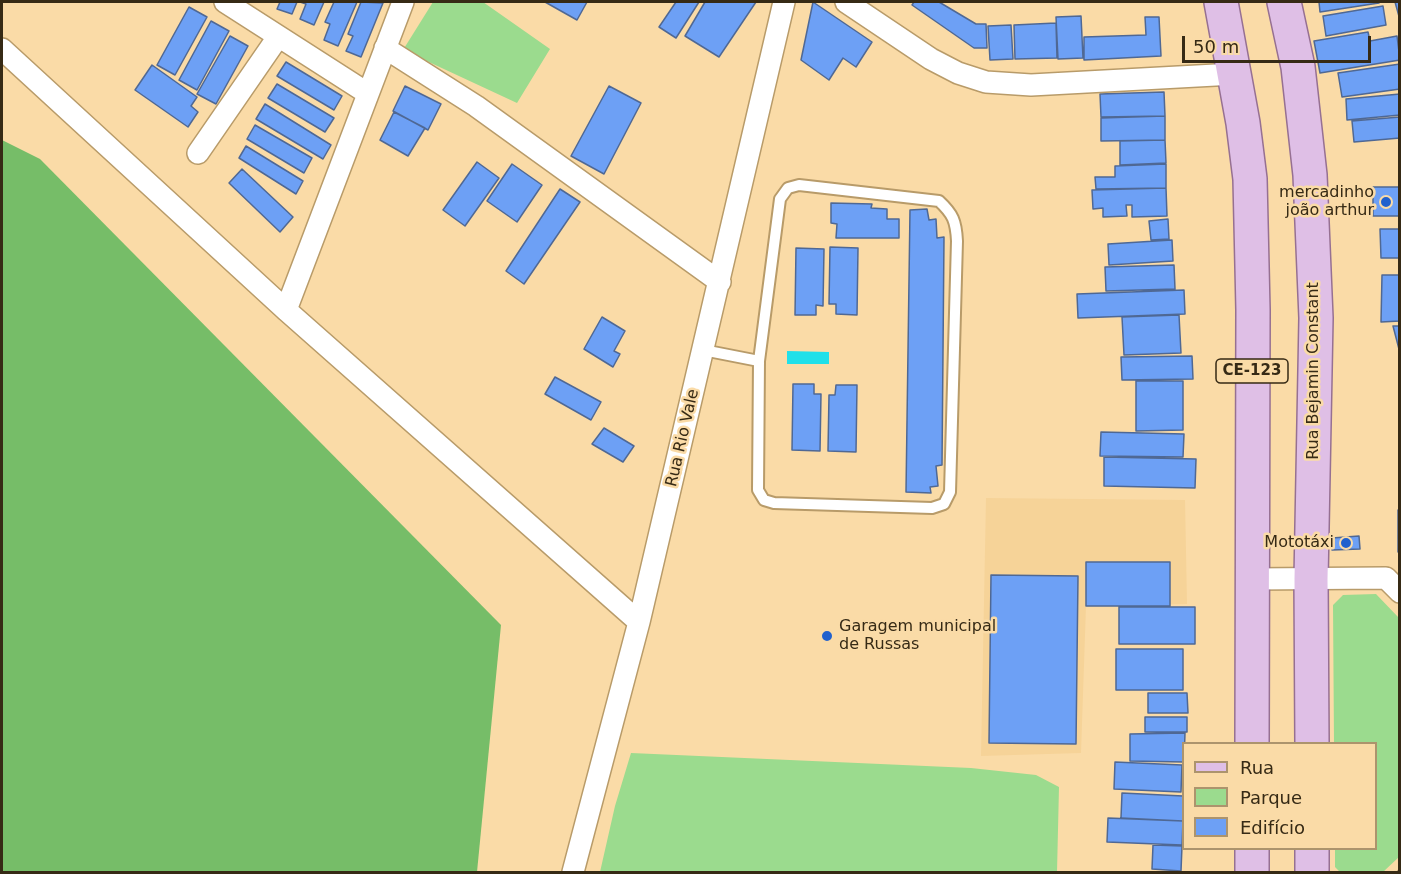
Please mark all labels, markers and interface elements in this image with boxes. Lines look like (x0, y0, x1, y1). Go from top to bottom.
scale bar (1185, 24, 1374, 62)
text: 50 m (1193, 36, 1239, 57)
place label: mercadinho joão arthur (1279, 183, 1374, 221)
marker: mercadinho joão arthur (1379, 195, 1393, 209)
street label: Rua Bejamin Constant (1304, 282, 1324, 460)
road number: CE-123 (1216, 359, 1288, 383)
street label: Rua Rio Vale (662, 387, 704, 489)
place label: Mototáxi (1264, 533, 1334, 553)
marker: Mototáxi (1339, 536, 1353, 550)
place label: Garagem municipal de Russas (839, 617, 996, 655)
marker: Garagem municipal de Russas (820, 629, 834, 643)
legend (1182, 742, 1377, 850)
text: Rua (1240, 757, 1274, 778)
text: Parque (1240, 787, 1302, 808)
text: Edifício (1240, 817, 1305, 838)

